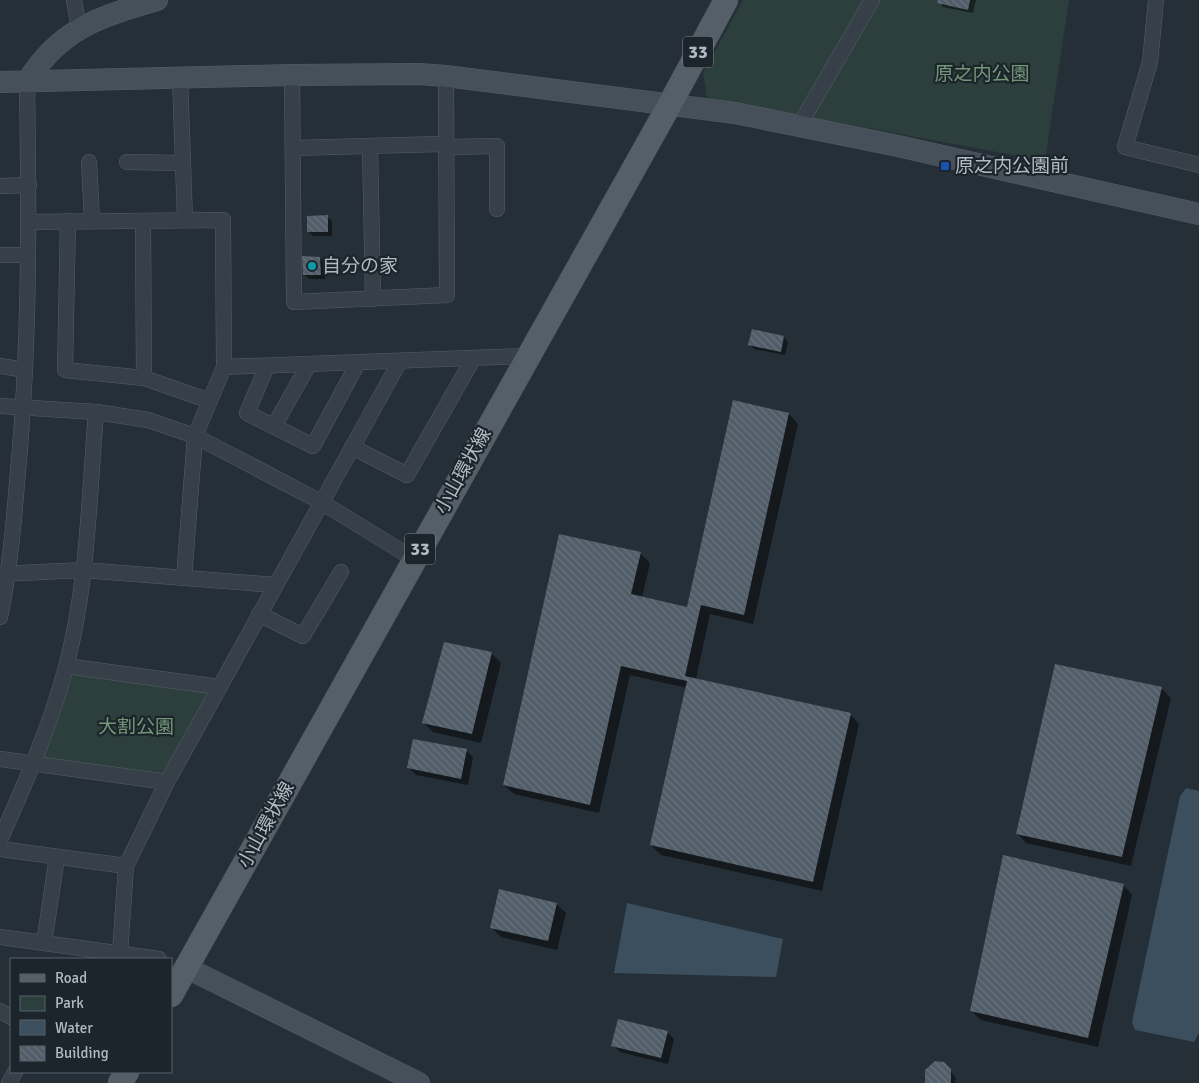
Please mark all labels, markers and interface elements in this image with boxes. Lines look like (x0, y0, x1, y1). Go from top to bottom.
road number: 33 (683, 36, 713, 68)
park label: 原之内公園 (934, 62, 1030, 86)
place label: 原之内公園前 (955, 154, 1069, 178)
marker: 原之内公園前 (939, 160, 951, 172)
place label: 自分の家 (322, 254, 398, 278)
marker: 自分の家 (306, 260, 318, 272)
street label: 小山環状線 (429, 424, 497, 518)
road number: 33 (405, 534, 435, 564)
park label: 大割公園 (98, 715, 174, 739)
street label: 小山環状線 (232, 778, 300, 872)
legend (10, 958, 172, 1073)
text: Road (55, 969, 87, 987)
text: Park (55, 994, 84, 1012)
text: Water (55, 1019, 93, 1037)
text: Building (55, 1044, 109, 1062)

